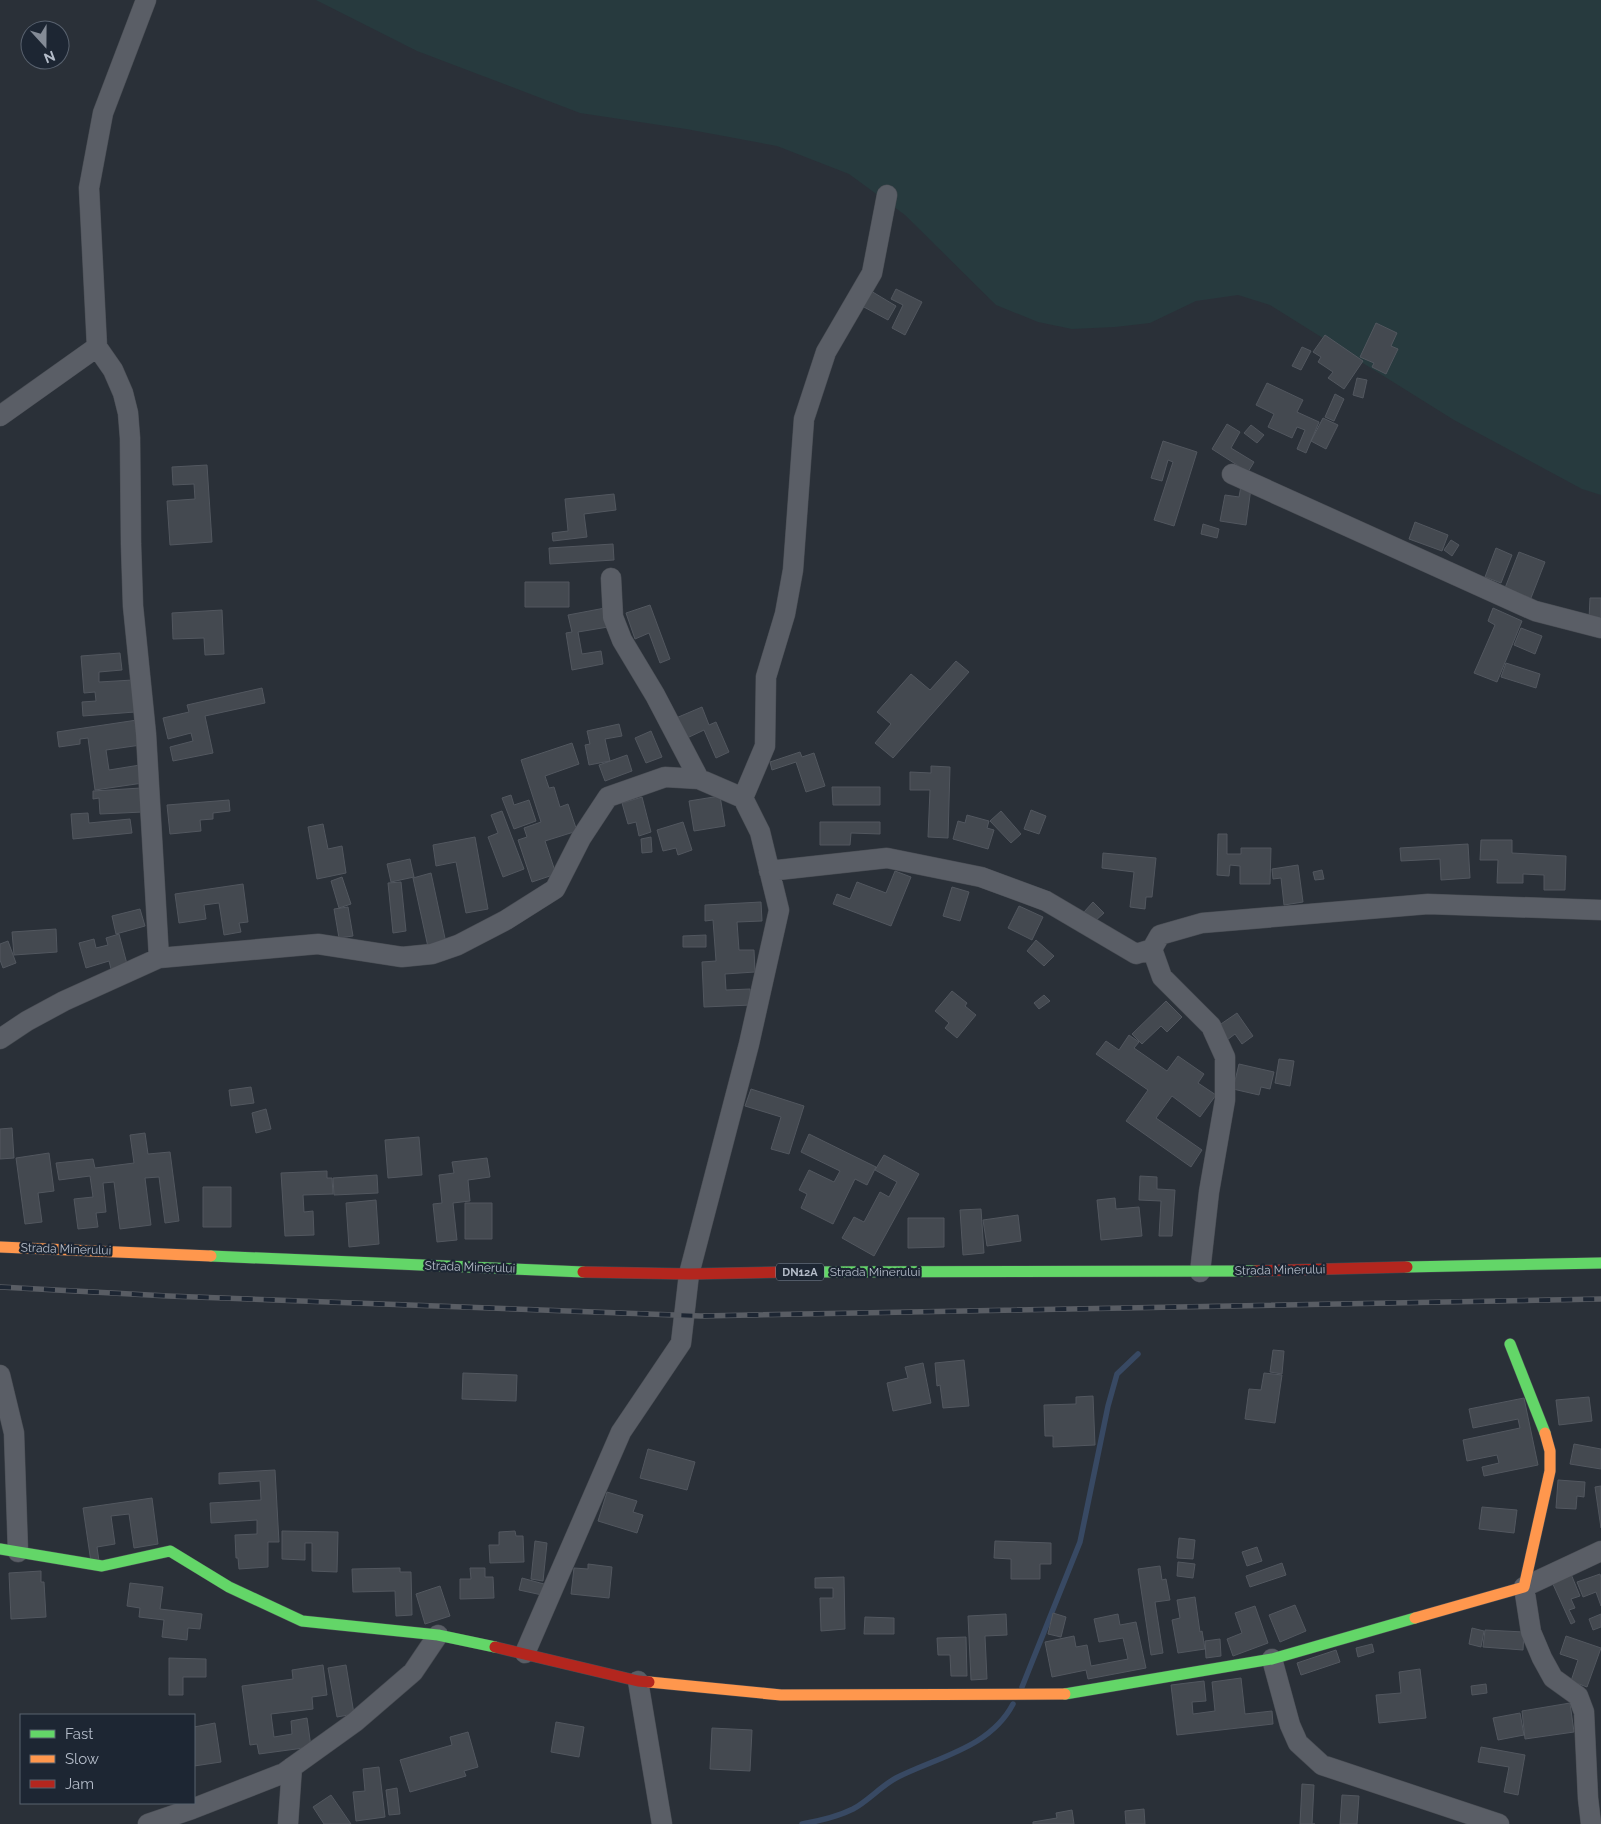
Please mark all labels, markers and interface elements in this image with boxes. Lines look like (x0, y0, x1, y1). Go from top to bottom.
north arrow (20, 20, 70, 70)
text: N (42, 48, 58, 67)
street label: Strada Minerului (21, 1240, 111, 1258)
street label: Strada Minerului (425, 1258, 515, 1276)
street label: Strada Minerului (1235, 1262, 1325, 1278)
road number: DN12A (776, 1264, 824, 1280)
street label: Strada Minerului (830, 1265, 920, 1279)
legend (20, 1714, 195, 1804)
text: Fast (65, 1725, 93, 1743)
text: Slow (65, 1750, 99, 1768)
text: Jam (65, 1775, 94, 1793)

